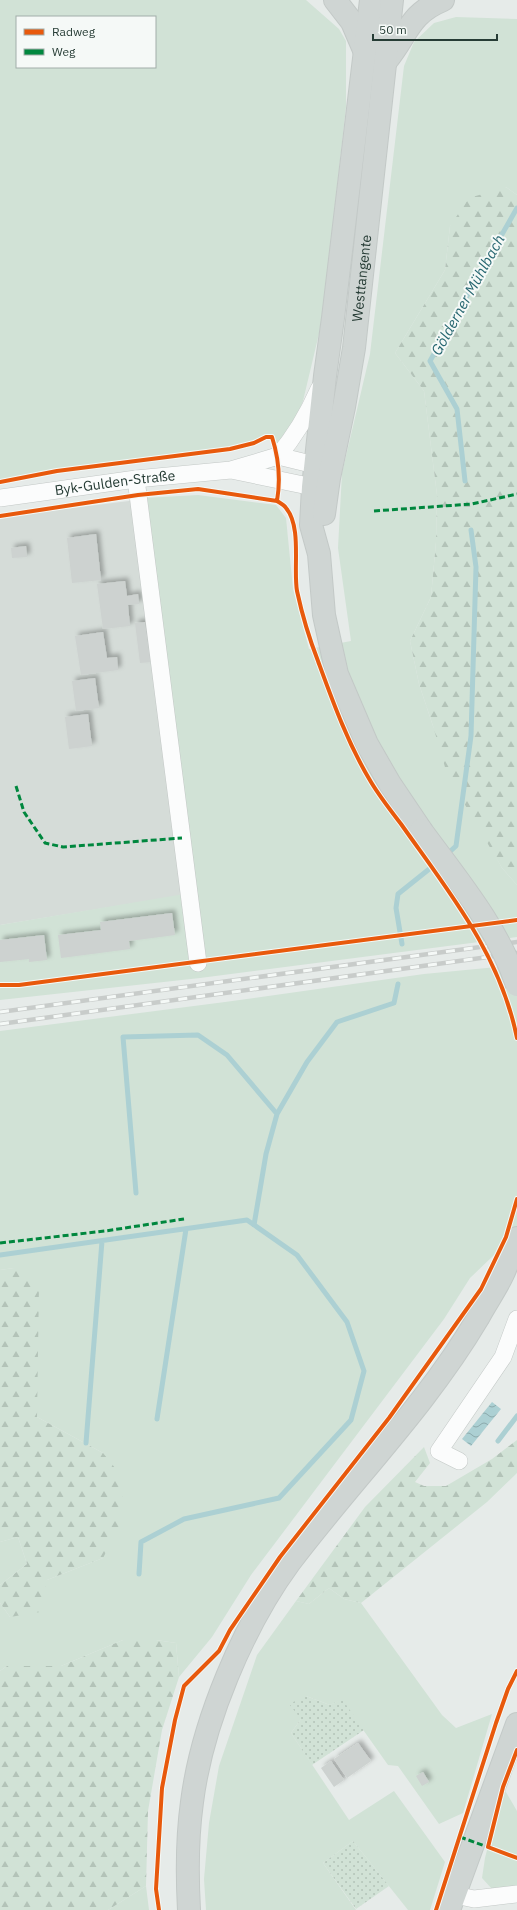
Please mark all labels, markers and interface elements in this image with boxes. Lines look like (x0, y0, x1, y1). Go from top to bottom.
legend (16, 16, 156, 68)
scale bar (373, 16, 497, 42)
text: 50 m (379, 22, 407, 37)
text: Radweg (52, 24, 96, 39)
text: Weg (52, 44, 76, 59)
water label: Gölderner Mühlbach (427, 231, 509, 358)
street label: Westtangente (348, 233, 375, 323)
street label: Byk-Gulden-Straße (54, 466, 176, 499)

